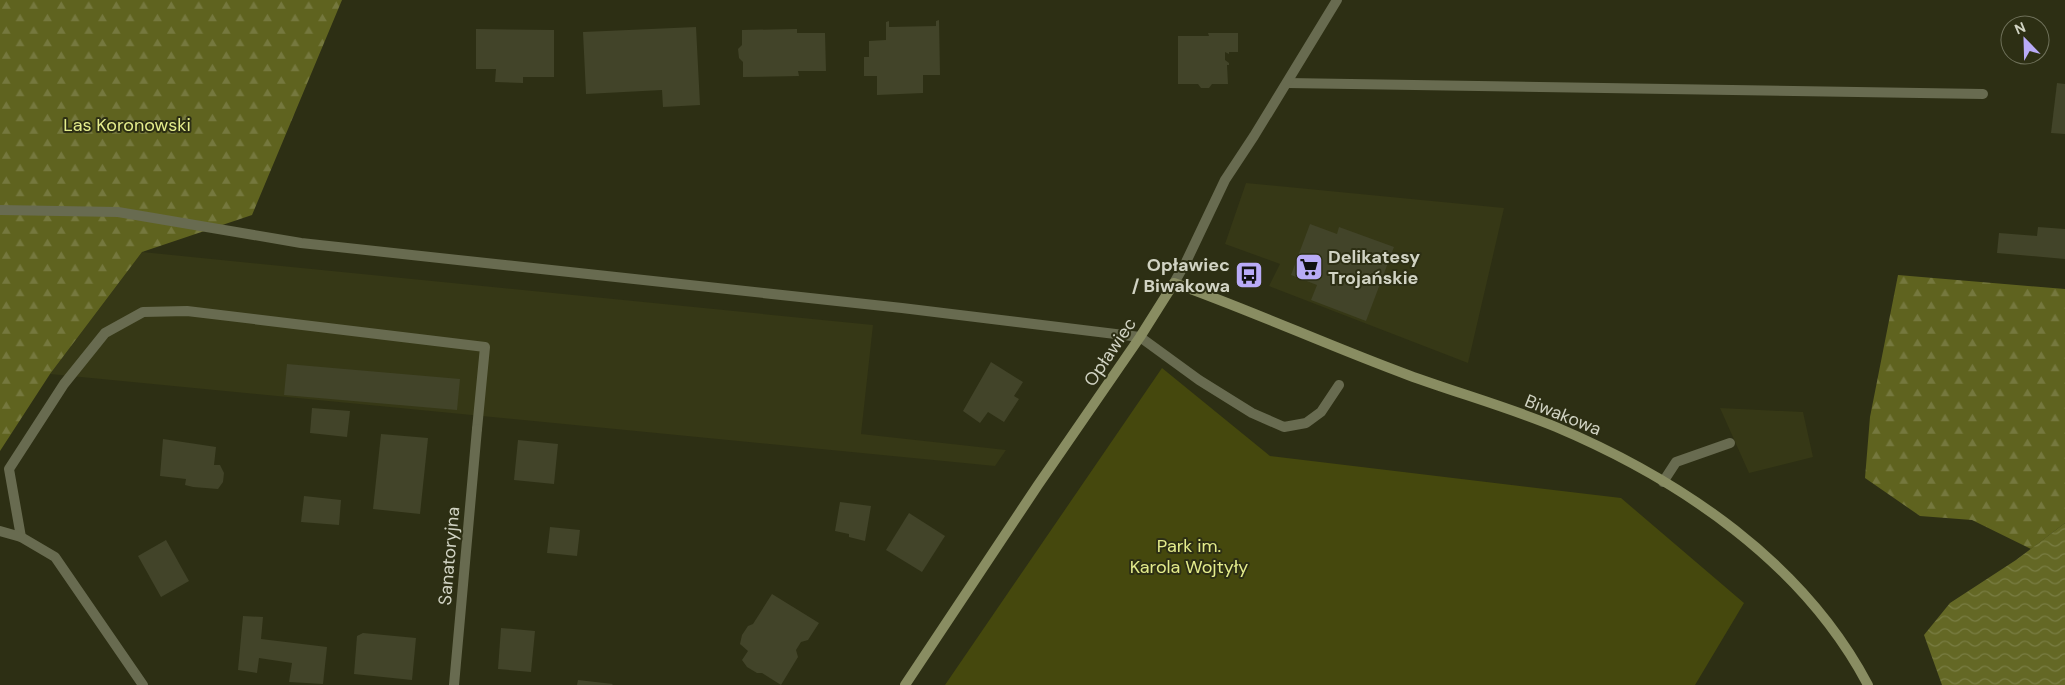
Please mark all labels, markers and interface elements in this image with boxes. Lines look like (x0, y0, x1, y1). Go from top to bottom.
north arrow (2000, 15, 2050, 65)
text: N (2012, 18, 2028, 38)
park label: Las Koronowski (63, 113, 191, 137)
place label: Delikatesy Trojańskie (1328, 245, 1420, 290)
supermarket icon: Delikatesy Trojańskie (1294, 252, 1324, 282)
place label: Opławiec / Biwakowa (1132, 253, 1230, 298)
bus stop icon: Opławiec / Biwakowa (1234, 260, 1264, 290)
street label: Opławiec (1078, 313, 1142, 391)
street label: Biwakowa (1521, 389, 1605, 441)
street label: Sanatoryjna (433, 506, 465, 606)
park label: Park im. Karola Wojtyły (1130, 534, 1248, 579)

